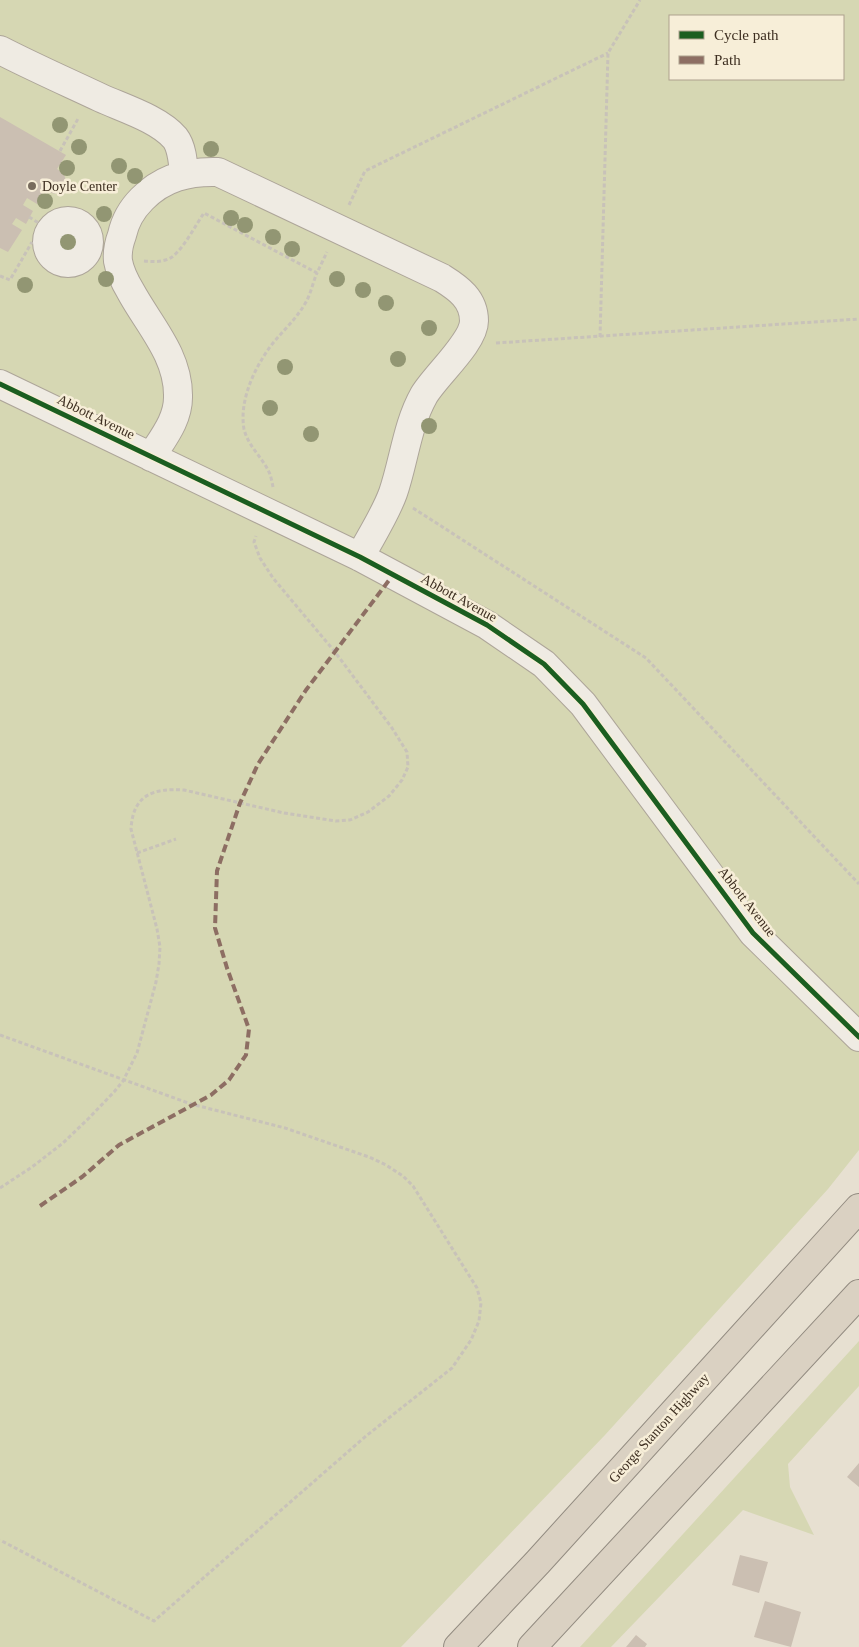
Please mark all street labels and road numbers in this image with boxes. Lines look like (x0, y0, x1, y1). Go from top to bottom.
street label: Abbott Avenue (55, 392, 137, 442)
street label: Abbott Avenue (419, 571, 499, 625)
street label: Abbott Avenue (715, 864, 779, 940)
street label: George Stanton Highway (606, 1370, 712, 1486)

